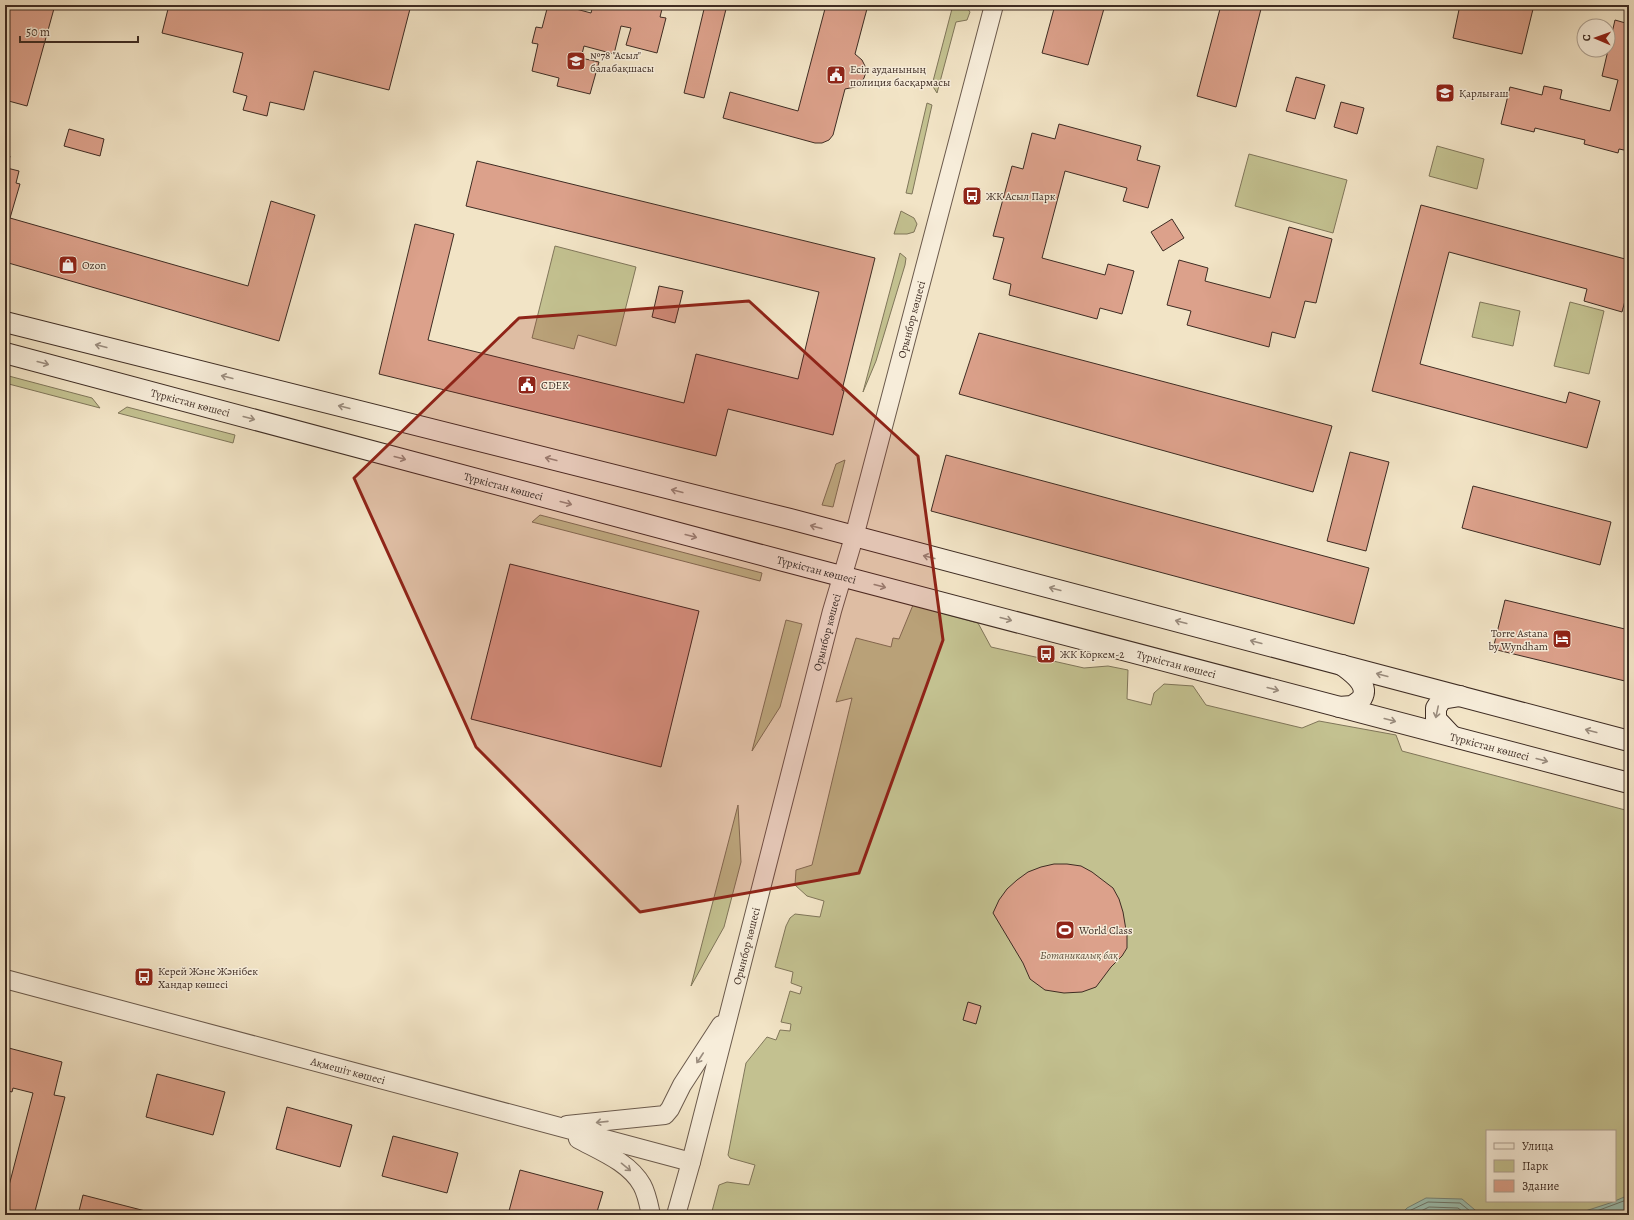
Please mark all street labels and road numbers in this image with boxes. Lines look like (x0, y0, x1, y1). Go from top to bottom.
street label: Орынбор көшесі (894, 279, 929, 360)
street label: Түркістан көшесі (149, 385, 232, 420)
street label: Түркістан көшесі (462, 468, 545, 504)
street label: Түркістан көшесі (775, 552, 858, 587)
street label: Орынбор көшесі (809, 592, 844, 673)
street label: Түркістан көшесі (1135, 647, 1218, 682)
street label: Түркістан көшесі (1448, 729, 1531, 764)
street label: Орынбор көшесі (729, 906, 763, 986)
street label: Ақмешіт көшесі (308, 1053, 387, 1088)

